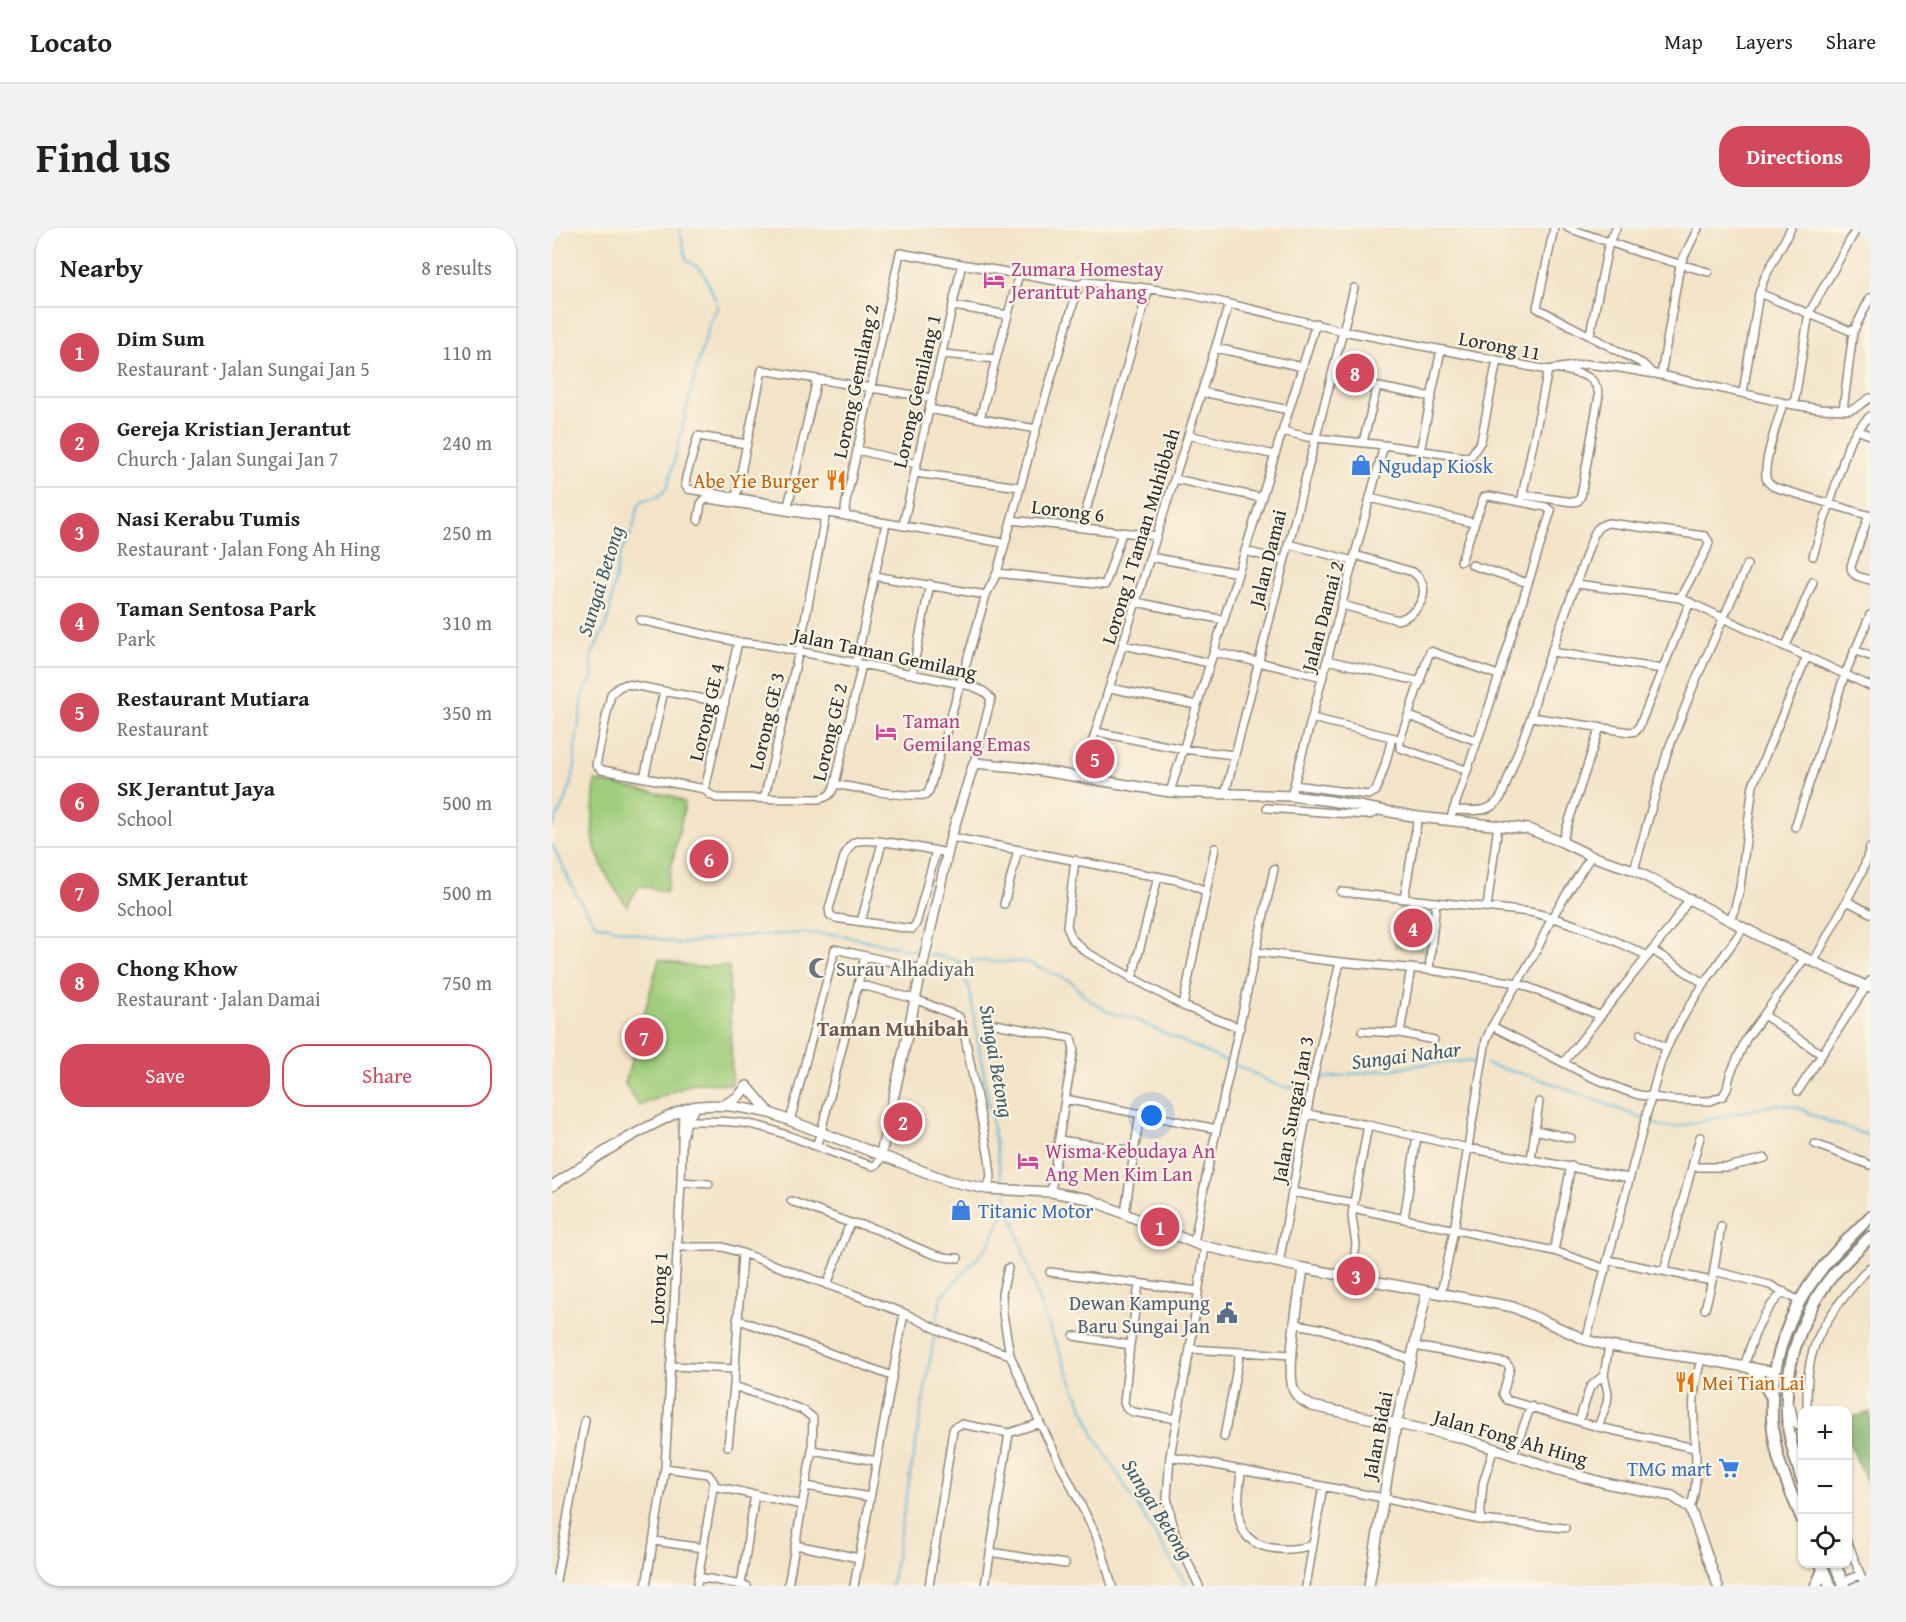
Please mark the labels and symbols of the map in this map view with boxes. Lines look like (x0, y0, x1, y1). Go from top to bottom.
place label: Zumara Homestay Jerantut Pahang (1008, 254, 1164, 306)
hotel icon: Zumara Homestay Jerantut Pahang (982, 268, 1006, 292)
street label: Lorong Gemilang 2 (824, 301, 886, 461)
street label: Lorong Gemilang 1 (884, 311, 948, 471)
street label: Lorong 11 (1457, 323, 1543, 367)
pin: 8 (1336, 350, 1374, 396)
street label: Lorong 1 Taman Muhibbah (1093, 424, 1187, 648)
place label: Ngudap Kiosk (1378, 451, 1494, 480)
shop icon: Ngudap Kiosk (1349, 453, 1373, 477)
place label: Abe Yie Burger (693, 466, 819, 495)
restaurant icon: Abe Yie Burger (824, 468, 848, 492)
street label: Lorong 6 (1030, 491, 1106, 529)
street label: Jalan Damai (1240, 506, 1293, 613)
water label: Sungai Betong (568, 521, 632, 640)
street label: Jalan Damai 2 (1293, 557, 1351, 677)
street label: Jalan Taman Gemilang (788, 619, 980, 687)
street label: Lorong GE 4 (681, 660, 731, 764)
street label: Lorong GE 3 (741, 669, 791, 773)
street label: Lorong GE 2 (804, 680, 854, 784)
place label: Taman Gemilang Emas (903, 706, 1031, 758)
hotel icon: Taman Gemilang Emas (874, 720, 898, 744)
pin: 5 (1076, 736, 1114, 782)
pin: 6 (690, 836, 728, 882)
pin: 4 (1394, 906, 1432, 950)
place label: Surau Alhadiyah (836, 954, 974, 983)
mosque icon: Surau Alhadiyah (807, 956, 831, 980)
water label: Sungai Betong (972, 1002, 1022, 1121)
district label: Taman Muhibah (817, 1013, 969, 1044)
pin: 7 (624, 1014, 664, 1060)
street label: Jalan Sungai Jan 3 (1263, 1033, 1320, 1188)
water label: Sungai Nahar (1349, 1033, 1464, 1077)
pin: 2 (884, 1100, 922, 1144)
your location (1137, 1101, 1166, 1130)
place label: Wisma Kebudaya An Ang Men Kim Lan (1045, 1136, 1215, 1188)
hotel icon: Wisma Kebudaya An Ang Men Kim Lan (1016, 1149, 1040, 1173)
place label: Titanic Motor (978, 1196, 1094, 1225)
shop icon: Titanic Motor (949, 1198, 973, 1222)
pin: 1 (1140, 1204, 1180, 1250)
street label: Lorong 1 (642, 1251, 674, 1325)
pin: 3 (1336, 1254, 1376, 1298)
place label: Dewan Kampung Baru Sungai Jan (1069, 1288, 1210, 1340)
public building icon: Dewan Kampung Baru Sungai Jan (1215, 1301, 1239, 1325)
place label: Mei Tian Lai (1702, 1368, 1805, 1397)
restaurant icon: Mei Tian Lai (1673, 1370, 1697, 1394)
street label: Jalan Bidai (1354, 1388, 1400, 1484)
street label: Jalan Fong Ah Hing (1428, 1400, 1591, 1473)
water label: Sungai Betong (1115, 1452, 1202, 1566)
place label: TMG mart (1627, 1454, 1712, 1483)
supermarket icon: TMG mart (1717, 1456, 1741, 1480)

